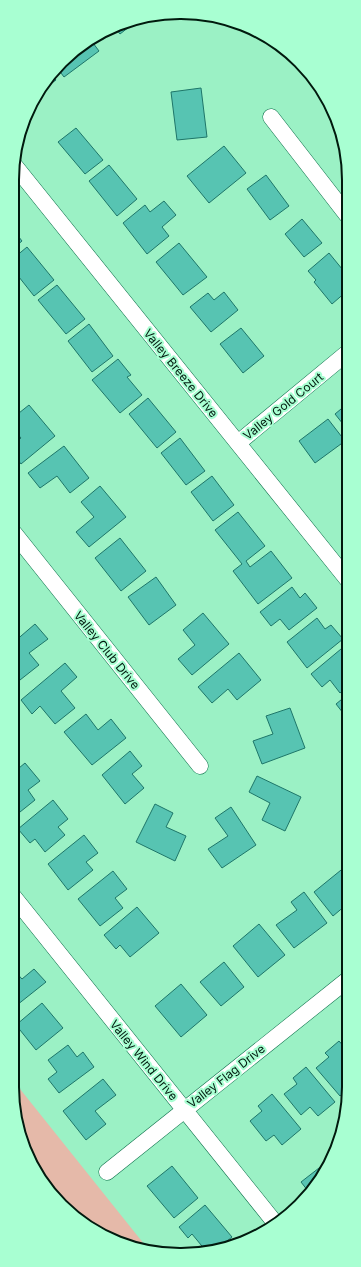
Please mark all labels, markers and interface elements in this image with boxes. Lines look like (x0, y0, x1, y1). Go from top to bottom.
street label: Valley Breeze Drive (141, 326, 221, 420)
street label: Valley Gold Court (240, 369, 326, 443)
street label: Valley Club Drive (71, 608, 143, 692)
street label: Valley Wind Drive (107, 1017, 181, 1103)
street label: Valley Flag Drive (184, 1041, 268, 1111)

